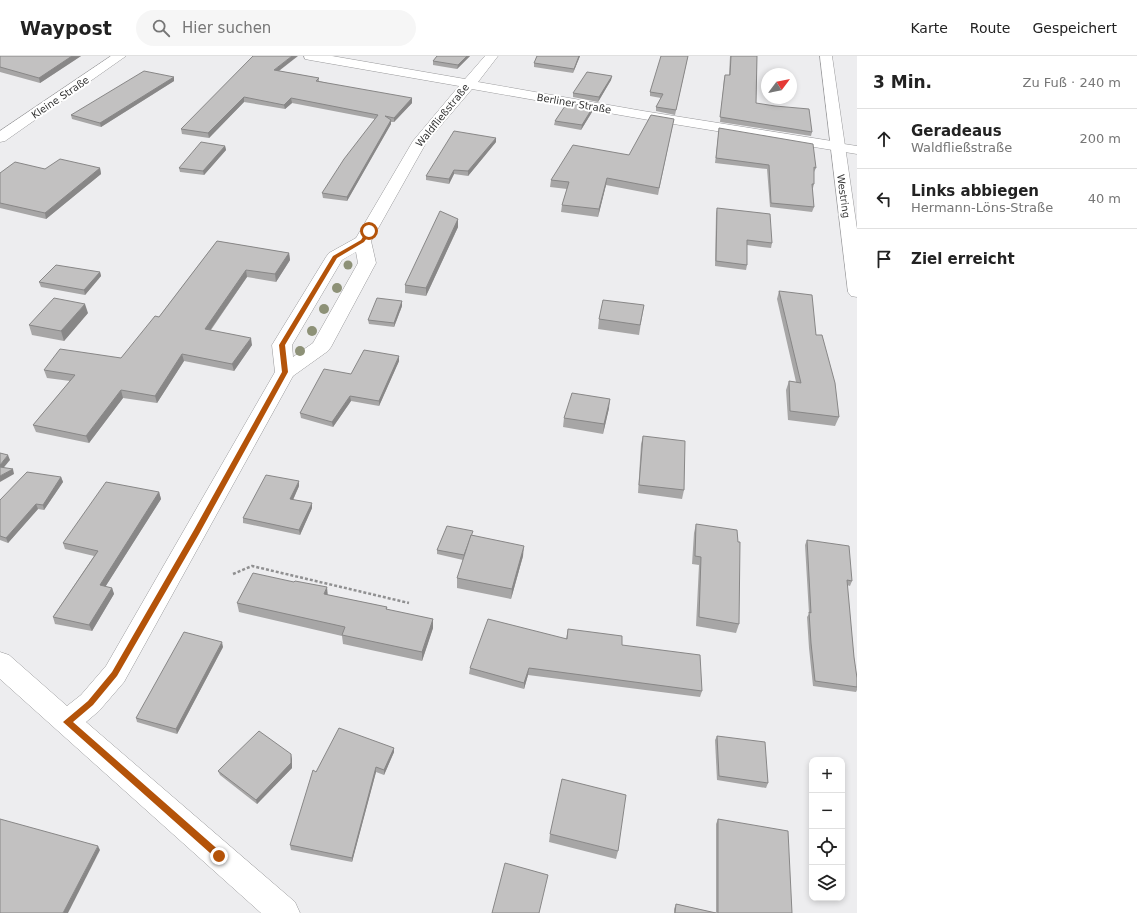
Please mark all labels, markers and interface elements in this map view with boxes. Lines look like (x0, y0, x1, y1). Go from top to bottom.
search box (136, 10, 416, 46)
text: Waypost (20, 17, 112, 39)
icon: search (150, 17, 172, 39)
text: Hier suchen (182, 19, 271, 37)
text: Karte (910, 20, 948, 36)
text: Route (970, 20, 1010, 36)
text: Gespeichert (1032, 20, 1117, 36)
north arrow (761, 68, 797, 104)
text: 3 Min. (873, 72, 932, 92)
street label: Kleine Straße (29, 74, 91, 121)
text: Zu Fuß · 240 m (1023, 75, 1121, 90)
street label: Waldfließstraße (414, 82, 471, 149)
street label: Berliner Straße (536, 92, 612, 115)
text: Geradeaus (911, 122, 1002, 140)
icon: ahead (873, 128, 895, 150)
text: 200 m (1079, 131, 1121, 146)
text: Waldfließstraße (911, 140, 1012, 155)
street label: Westring (835, 173, 852, 219)
text: Links abbiegen (911, 182, 1039, 200)
icon: left (873, 188, 895, 210)
text: 40 m (1088, 191, 1121, 206)
text: Hermann-Löns-Straße (911, 200, 1053, 215)
route start (360, 222, 378, 240)
icon: arrive (873, 248, 895, 270)
text: Ziel erreicht (911, 250, 1015, 268)
map controls (809, 757, 845, 901)
button: + (809, 757, 845, 793)
button: − (809, 793, 845, 829)
button: locate (809, 829, 845, 865)
route end (210, 847, 228, 865)
button: layers (809, 865, 845, 901)

